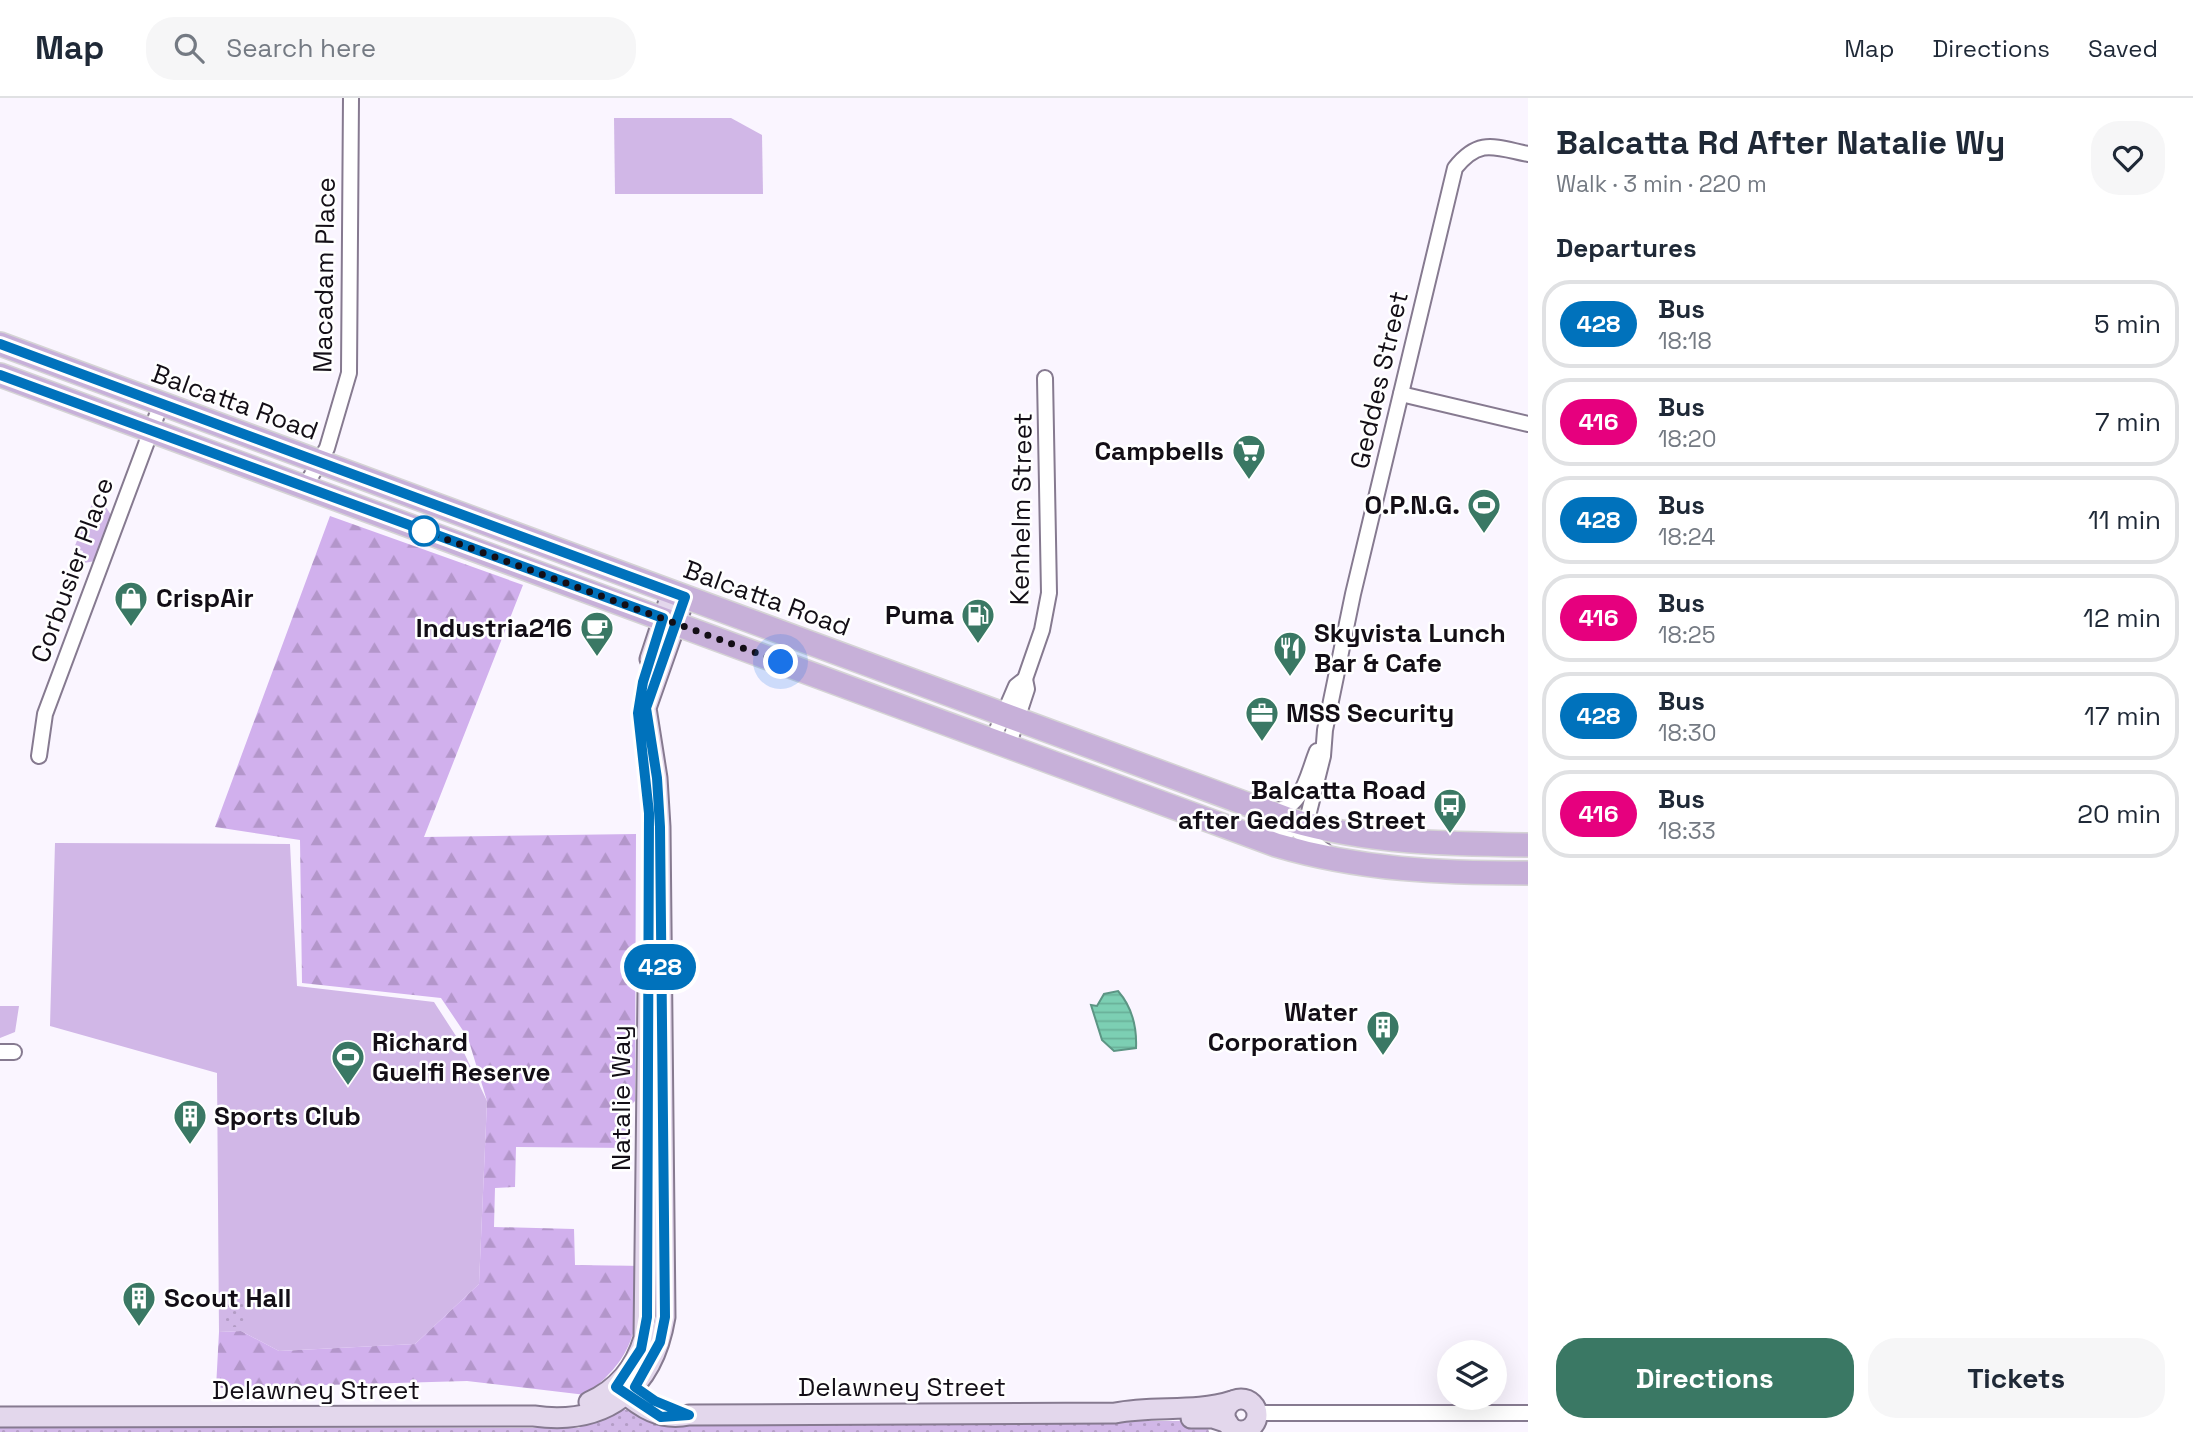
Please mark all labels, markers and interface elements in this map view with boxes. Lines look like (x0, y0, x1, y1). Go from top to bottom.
search box (146, 17, 636, 80)
text: Map (35, 27, 104, 69)
icon: search (170, 29, 208, 67)
text: Search here (226, 31, 376, 65)
text: Map (1844, 33, 1894, 64)
text: Directions (1932, 33, 2050, 64)
text: Saved (2088, 33, 2158, 64)
button: heart (2091, 121, 2165, 195)
text: Balcatta Rd After Natalie Wy (1556, 122, 2005, 164)
text: Walk · 3 min · 220 m (1556, 169, 1767, 199)
street label: Macadam Place (305, 177, 343, 373)
text: Departures (1556, 231, 1697, 265)
street label: Geddes Street (1342, 288, 1416, 472)
text: Bus (1658, 292, 1705, 326)
text: 5 min (2094, 307, 2161, 341)
text: 428 (1577, 308, 1620, 339)
text: 18:18 (1658, 326, 1712, 356)
street label: Balcatta Road (147, 356, 323, 448)
text: Bus (1658, 390, 1705, 424)
text: 7 min (2095, 405, 2161, 439)
text: 416 (1578, 406, 1619, 437)
street label: Kenhelm Street (1002, 412, 1040, 606)
text: 18:20 (1658, 424, 1716, 454)
supermarket icon: Campbells (1230, 432, 1268, 481)
place label: Campbells (1094, 434, 1224, 468)
street label: Corbusier Place (23, 473, 121, 667)
sports icon: O.P.N.G. (1465, 486, 1503, 535)
place label: O.P.N.G. (1365, 488, 1460, 522)
text: Bus (1658, 488, 1705, 522)
text: 11 min (2088, 503, 2161, 537)
text: 428 (1577, 504, 1620, 535)
unlabelled marker (409, 516, 439, 546)
text: 18:24 (1658, 522, 1715, 552)
street label: Balcatta Road (679, 552, 855, 644)
shop icon: CrispAir (112, 579, 150, 628)
place label: CrispAir (156, 581, 254, 615)
text: Bus (1658, 586, 1705, 620)
fuel station icon: Puma (959, 596, 997, 645)
place label: Puma (885, 598, 954, 632)
text: 12 min (2083, 601, 2161, 635)
text: 416 (1578, 602, 1619, 633)
cafe icon: Industria216 (578, 609, 616, 658)
place label: Industria216 (416, 611, 572, 645)
place label: Skyvista Lunch Bar & Cafe (1314, 616, 1506, 680)
text: 18:25 (1658, 620, 1715, 650)
restaurant icon: Skyvista Lunch Bar & Cafe (1271, 629, 1309, 678)
your location (763, 644, 798, 679)
text: Bus (1658, 684, 1705, 718)
office icon: MSS Security (1243, 694, 1281, 743)
place label: MSS Security (1286, 696, 1454, 730)
text: 17 min (2084, 699, 2161, 733)
text: 428 (1577, 700, 1620, 731)
text: 18:30 (1658, 718, 1716, 748)
place label: Balcatta Road after Geddes Street (1178, 773, 1426, 837)
text: Bus (1658, 782, 1705, 816)
bus stop icon: Balcatta Road after Geddes Street (1431, 786, 1469, 835)
text: 20 min (2077, 797, 2161, 831)
text: 416 (1578, 798, 1619, 829)
text: 18:33 (1658, 816, 1716, 846)
line badge: 428 (620, 944, 700, 990)
text: 428 (638, 951, 682, 982)
place label: Water Corporation (1208, 995, 1358, 1059)
building icon: Water Corporation (1364, 1008, 1402, 1057)
place label: Richard Guelfi Reserve (372, 1025, 551, 1089)
street label: Natalie Way (604, 1025, 638, 1171)
sports icon: Richard Guelfi Reserve (329, 1038, 367, 1087)
building icon: Sports Club (171, 1097, 209, 1146)
place label: Sports Club (214, 1099, 361, 1133)
building icon: Scout Hall (120, 1279, 158, 1328)
place label: Scout Hall (164, 1281, 291, 1315)
button: Directions (1556, 1338, 1854, 1418)
button: Tickets (1868, 1338, 2165, 1418)
map controls (1437, 1340, 1507, 1410)
button: layers (1437, 1340, 1507, 1410)
street label: Delawney Street (798, 1370, 1006, 1404)
street label: Delawney Street (212, 1373, 420, 1407)

